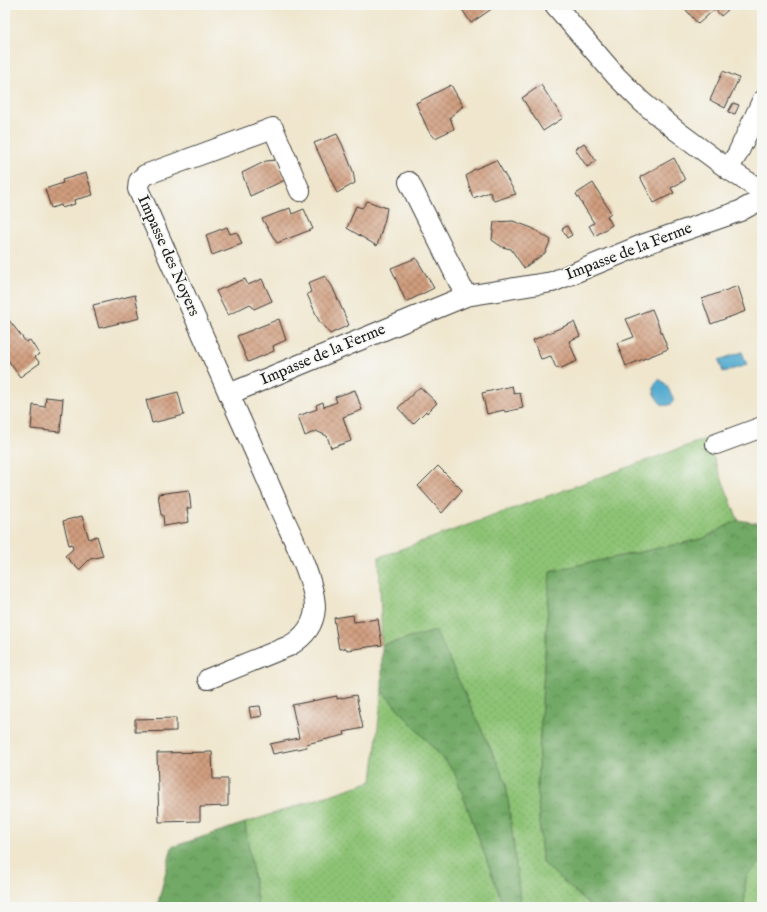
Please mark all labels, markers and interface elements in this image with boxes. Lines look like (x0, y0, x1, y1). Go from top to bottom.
street label: Impasse des Noyers (132, 192, 204, 320)
street label: Impasse de la Ferme (563, 219, 695, 285)
street label: Impasse de la Ferme (257, 320, 389, 390)

